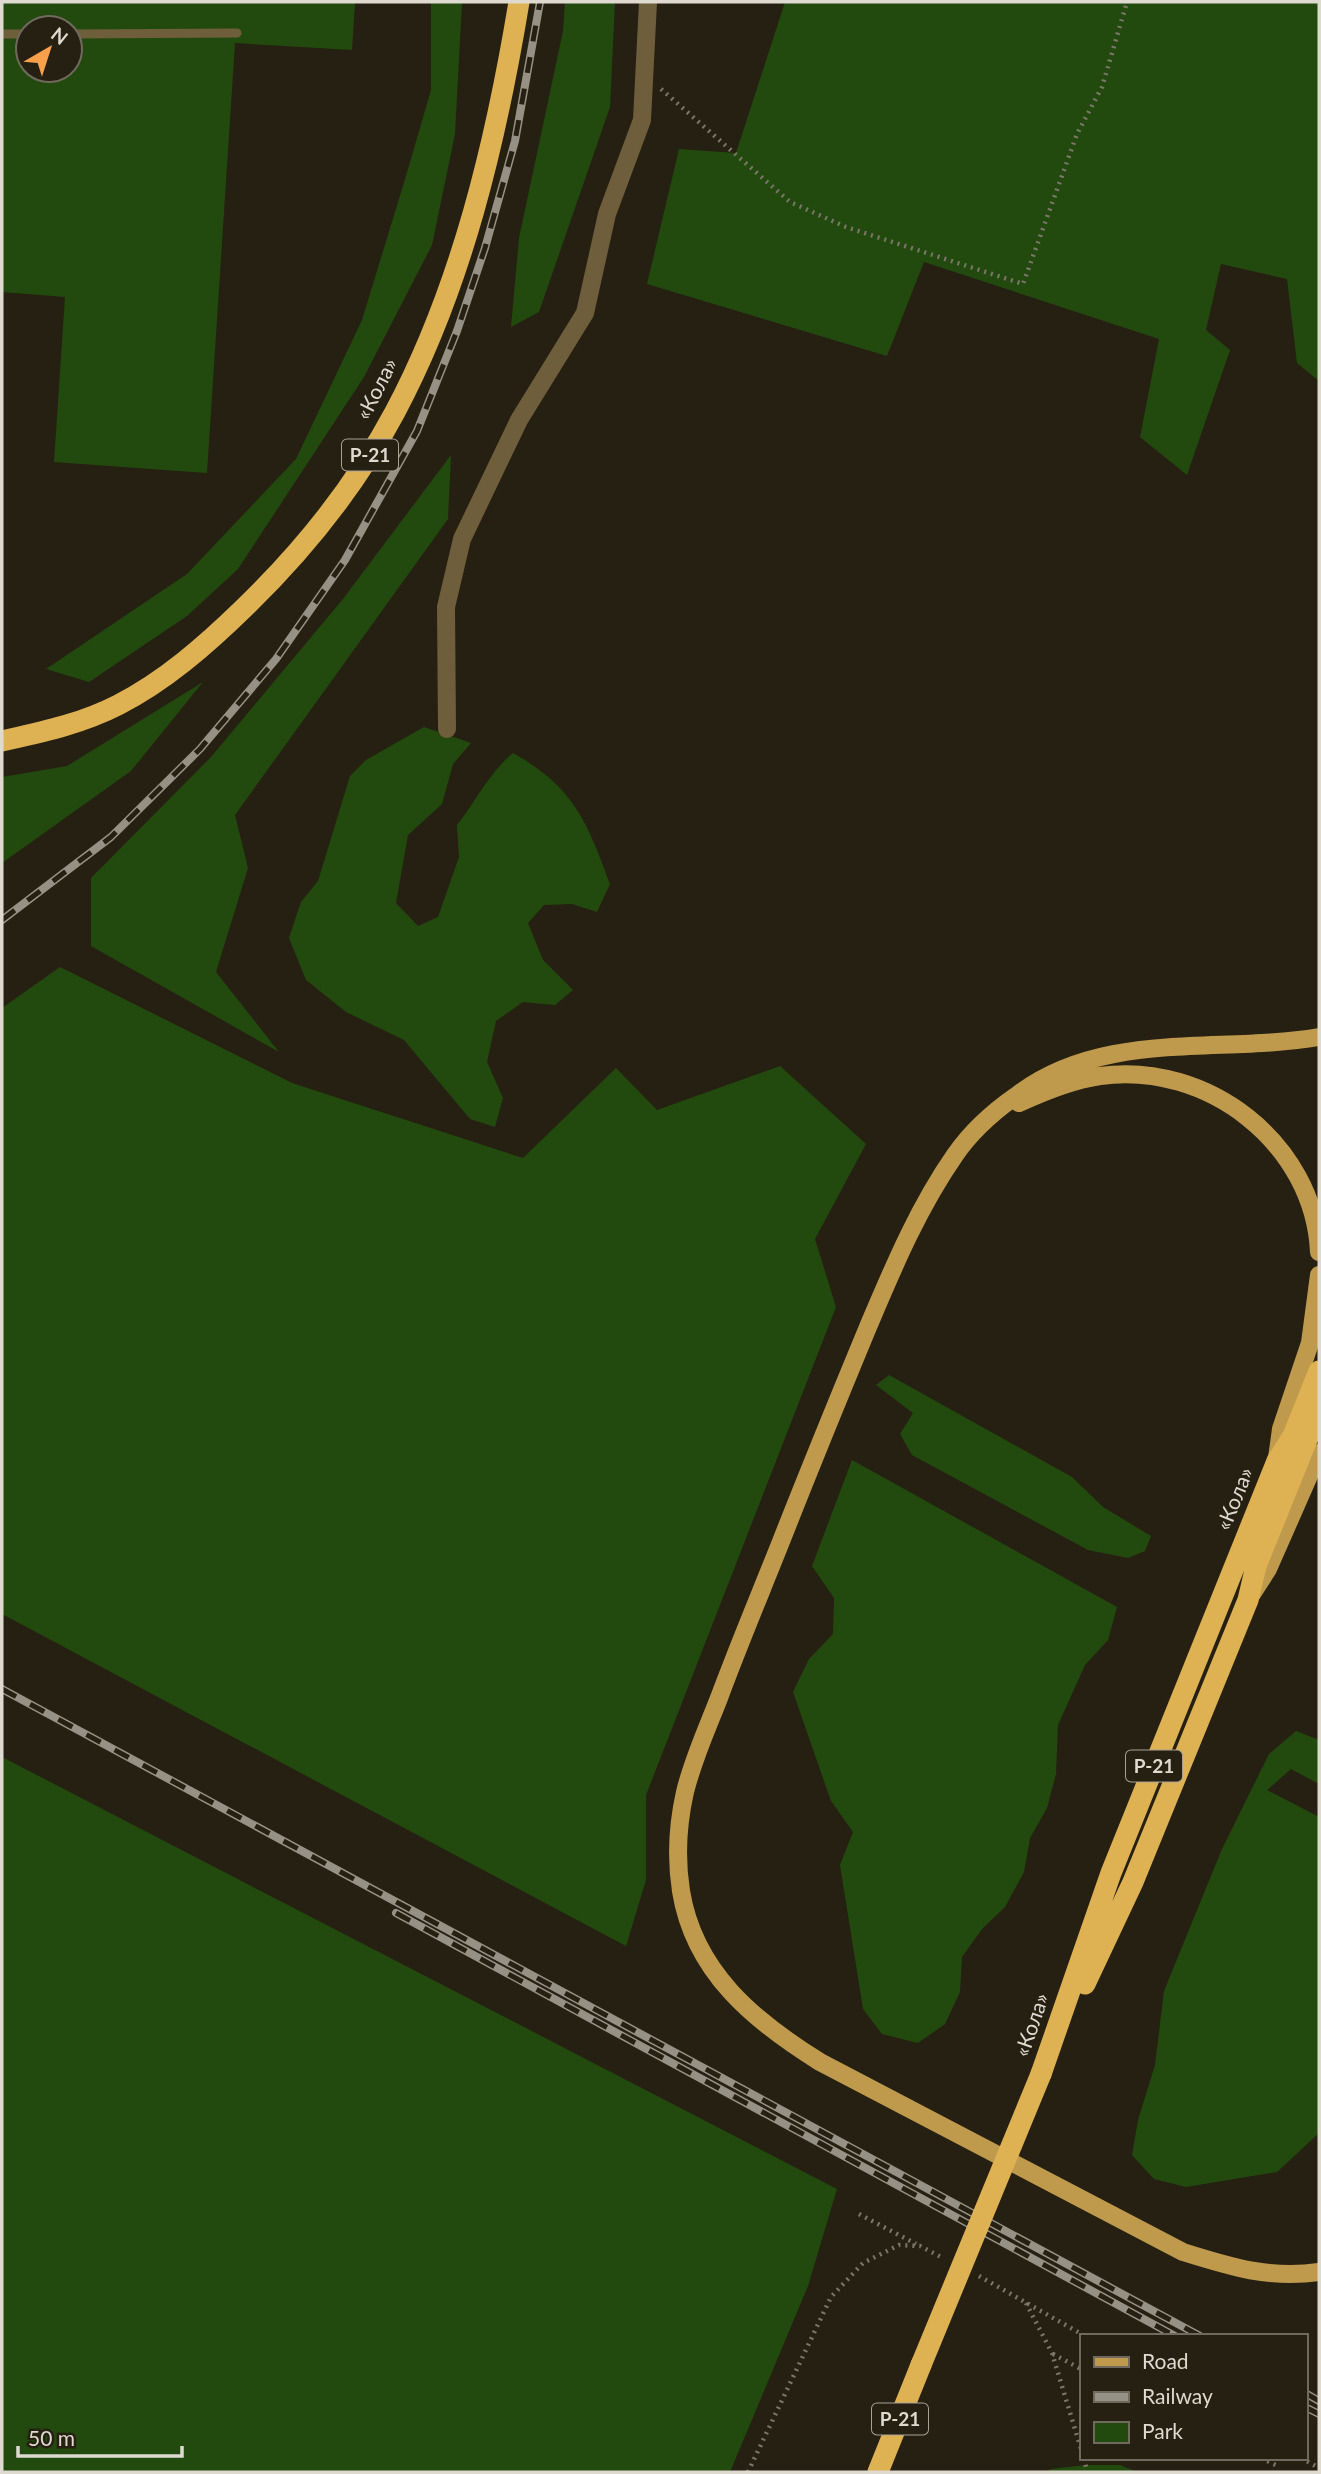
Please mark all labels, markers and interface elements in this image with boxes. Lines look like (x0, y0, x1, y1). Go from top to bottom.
north arrow (14, 14, 84, 84)
text: N (47, 22, 73, 49)
street label: «Кола» (350, 353, 402, 423)
road number: Р-21 (342, 440, 398, 470)
street label: «Кола» (1210, 1463, 1257, 1534)
road number: Р-21 (1126, 1750, 1182, 1782)
street label: «Кола» (1008, 1989, 1053, 2060)
legend (1080, 2334, 1307, 2460)
text: Road (1142, 2348, 1189, 2373)
text: Railway (1142, 2383, 1213, 2408)
road number: Р-21 (872, 2404, 928, 2434)
scale bar (18, 2414, 182, 2458)
text: Park (1142, 2418, 1183, 2443)
text: 50 m (28, 2425, 75, 2450)

